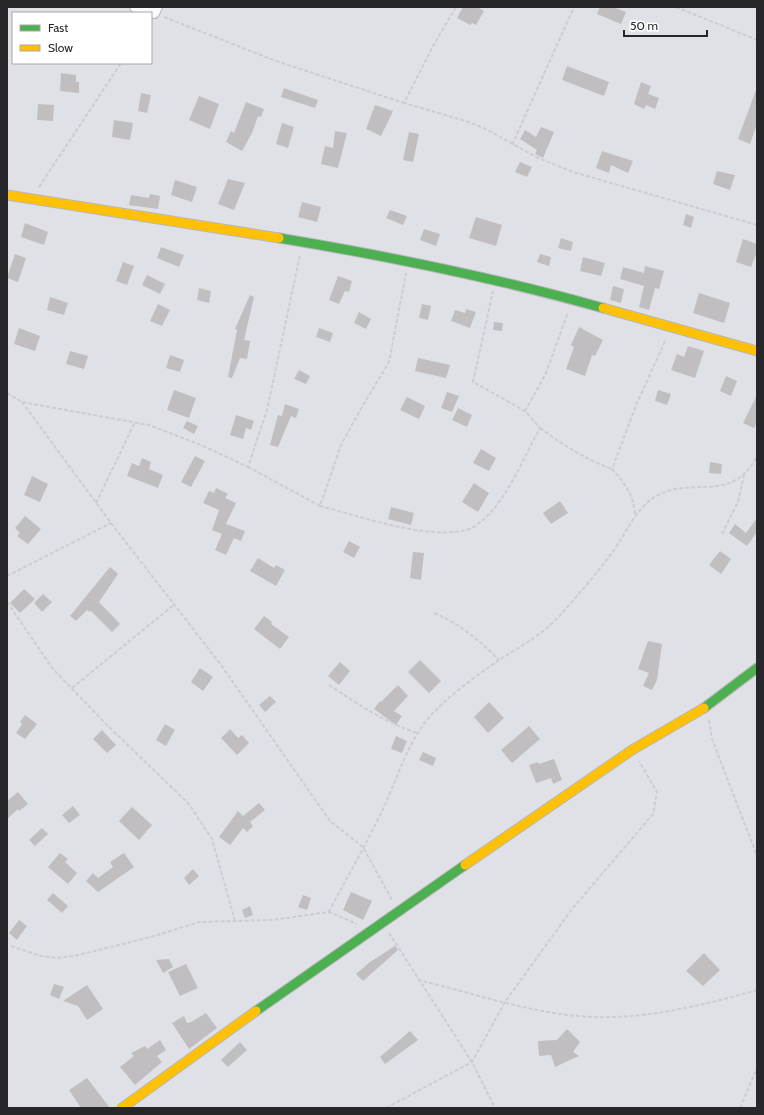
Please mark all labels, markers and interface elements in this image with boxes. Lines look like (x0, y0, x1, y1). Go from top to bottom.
legend (12, 12, 152, 64)
scale bar (624, 12, 707, 38)
text: 50 m (630, 18, 658, 33)
text: Fast (48, 20, 68, 35)
text: Slow (48, 40, 73, 55)

